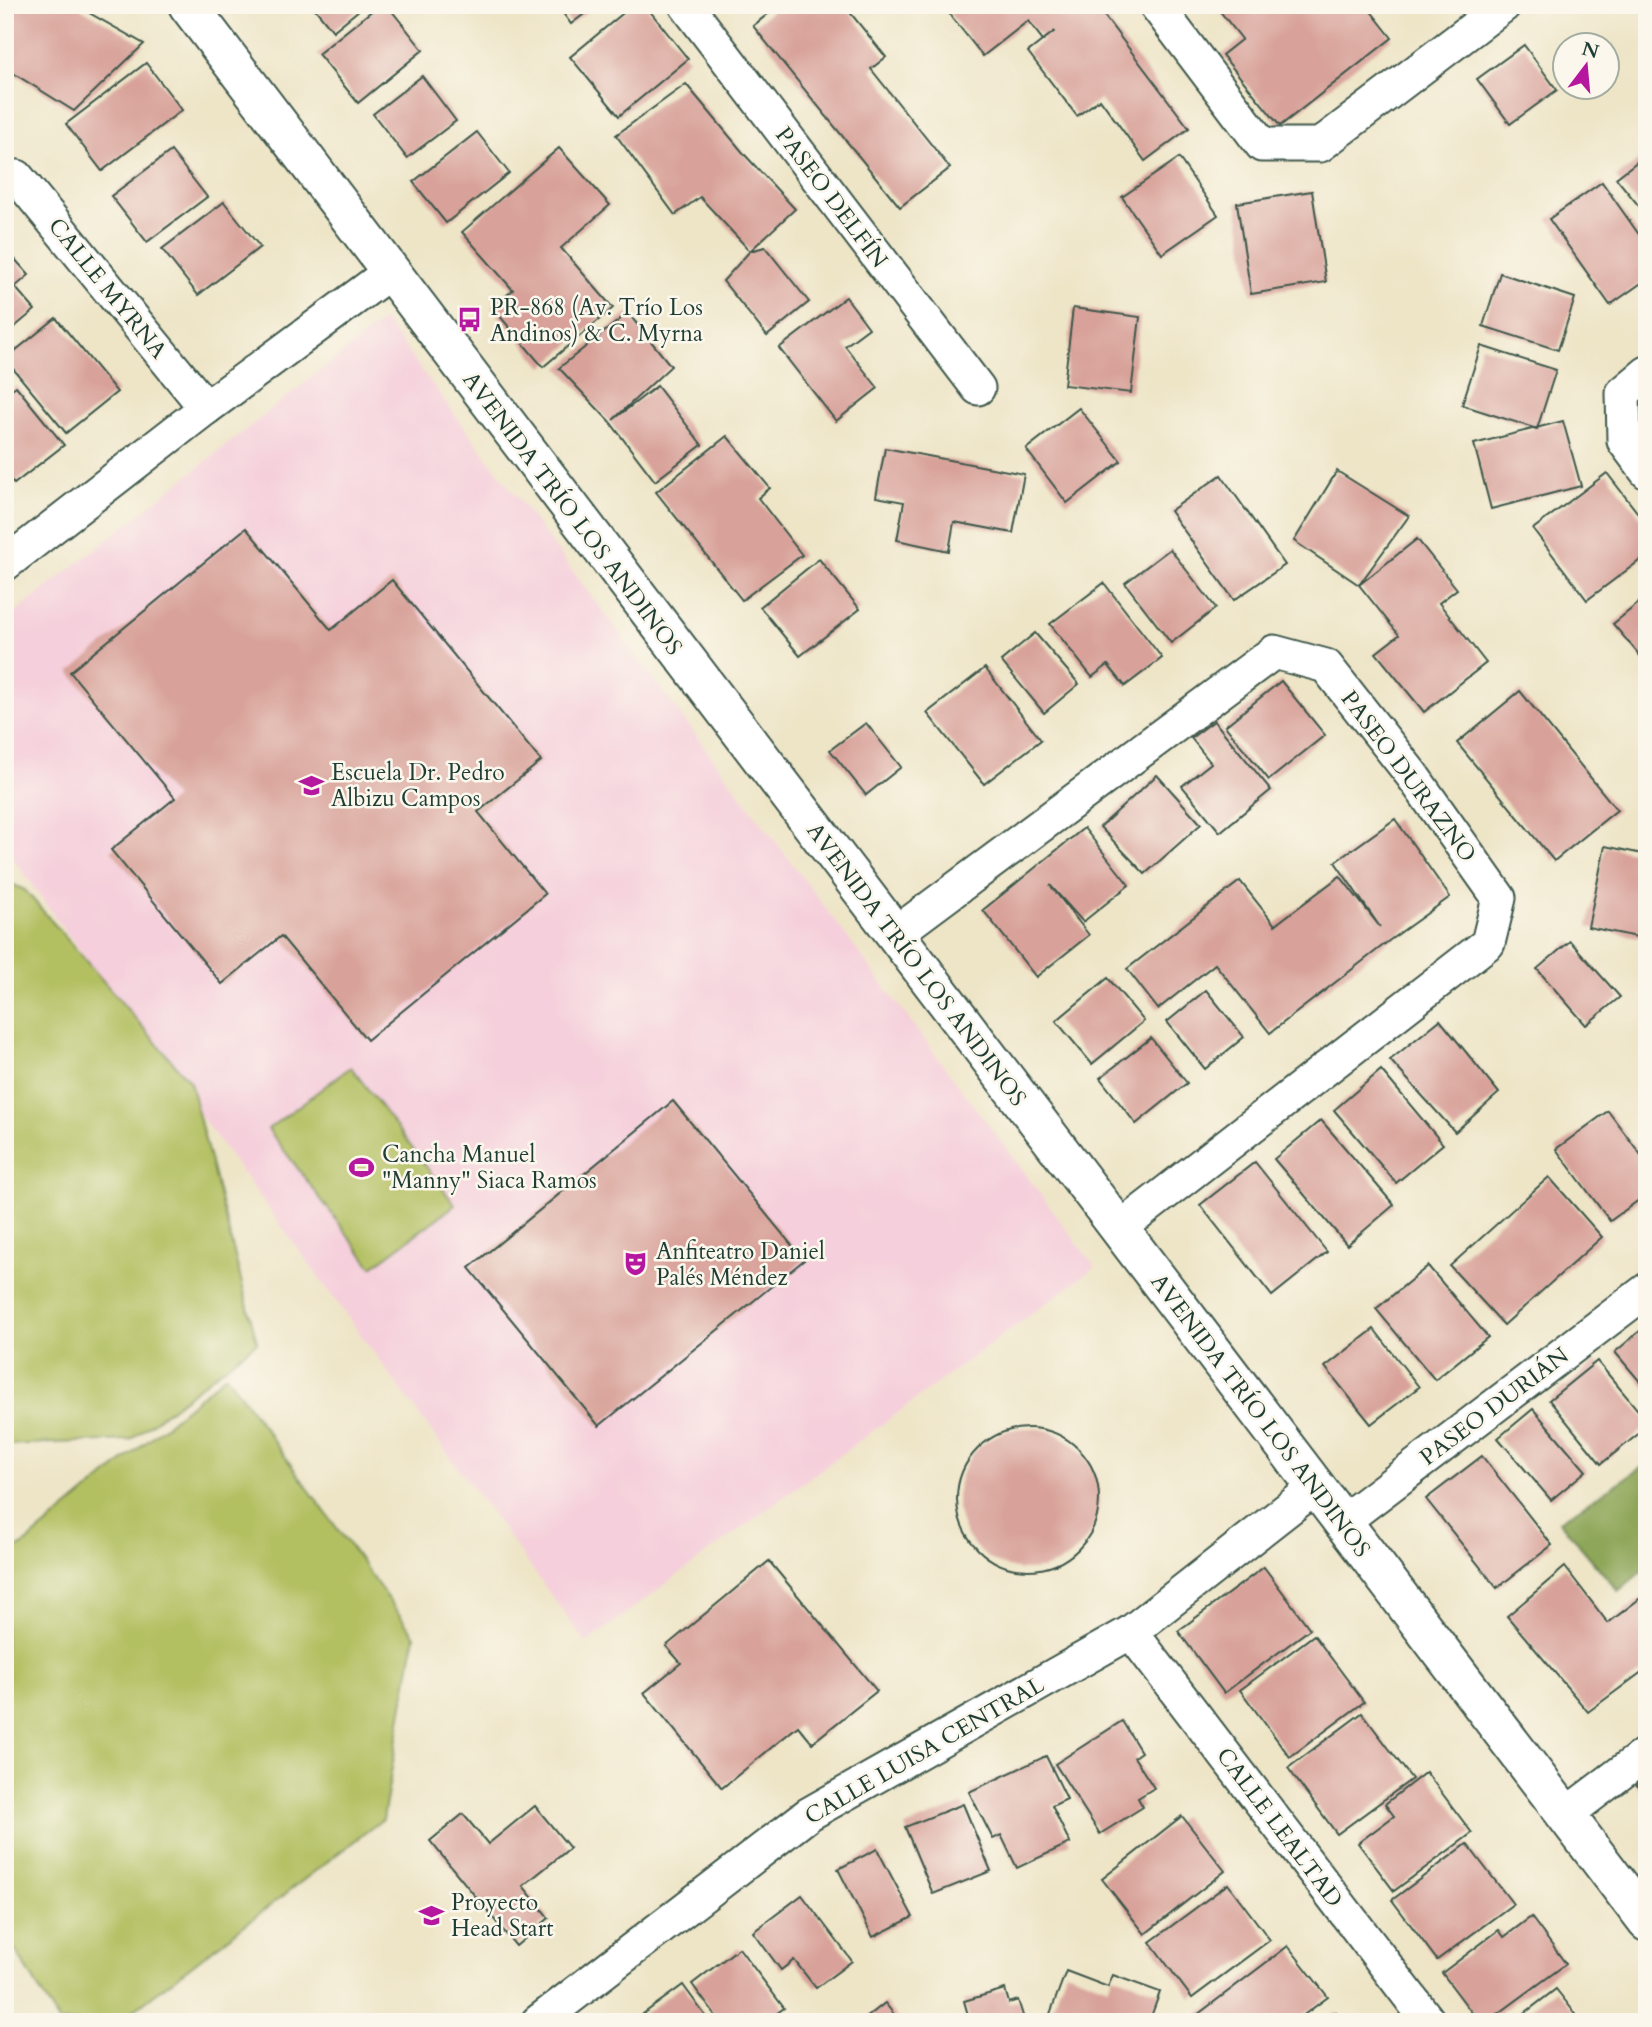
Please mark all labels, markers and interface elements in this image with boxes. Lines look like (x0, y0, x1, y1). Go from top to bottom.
north arrow (1550, 32, 1620, 102)
text: N (1579, 36, 1602, 66)
street label: PASEO DELFÍN (768, 120, 895, 274)
street label: CALLE MYRNA (41, 211, 174, 366)
place label: PR-868 (Av. Trío Los Andinos) & C. Myrna (490, 292, 703, 349)
bus stop icon: PR-868 (Av. Trío Los Andinos) & C. Myrna (456, 306, 484, 334)
street label: AVENIDA TRÍO LOS ANDINOS (456, 365, 690, 662)
street label: PASEO DURAZNO (1334, 684, 1483, 868)
place label: Escuela Dr. Pedro Albizu Campos (331, 757, 505, 814)
school or university icon: Escuela Dr. Pedro Albizu Campos (297, 771, 325, 799)
street label: AVENIDA TRÍO LOS ANDINOS (800, 816, 1034, 1113)
place label: Cancha Manuel "Manny" Siaca Ramos (382, 1139, 597, 1196)
sports icon: Cancha Manuel "Manny" Siaca Ramos (348, 1153, 376, 1181)
place label: Anfiteatro Daniel Palés Méndez (656, 1236, 825, 1293)
theatre icon: Anfiteatro Daniel Palés Méndez (622, 1250, 650, 1278)
street label: AVENIDA TRÍO LOS ANDINOS (1144, 1267, 1378, 1564)
street label: PASEO DURIÁN (1414, 1340, 1575, 1473)
street label: CALLE LUISA CENTRAL (799, 1669, 1050, 1832)
street label: CALLE LEALTAD (1209, 1741, 1350, 1913)
place label: Proyecto Head Start (451, 1887, 553, 1944)
school or university icon: Proyecto Head Start (417, 1901, 445, 1929)

